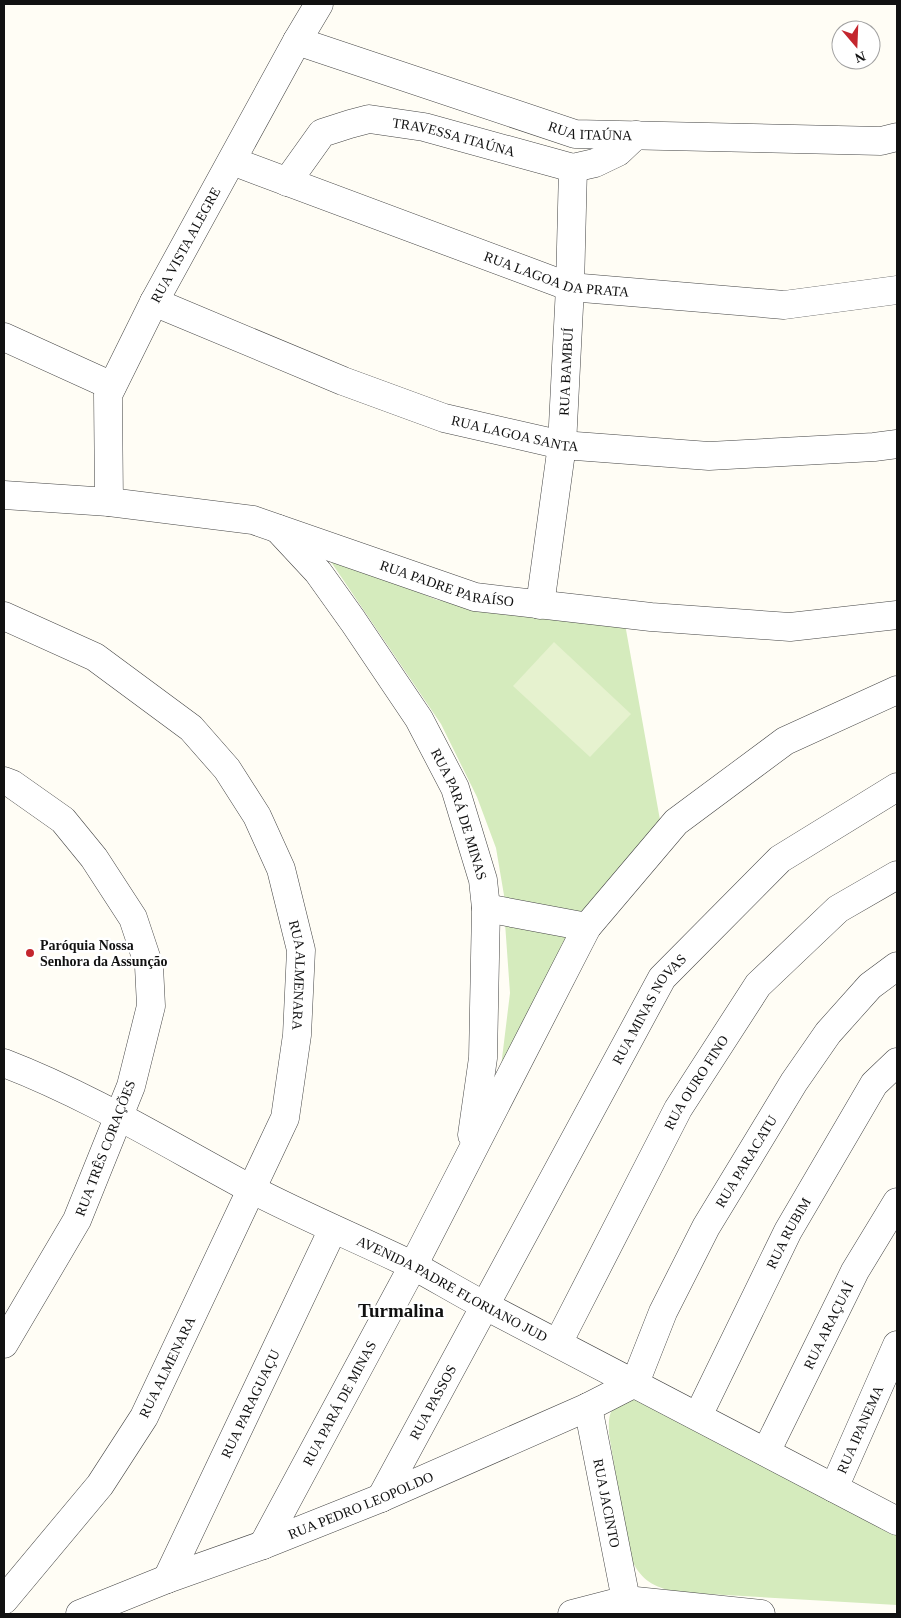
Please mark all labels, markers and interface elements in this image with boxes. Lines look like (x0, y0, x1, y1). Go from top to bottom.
north arrow (831, 20, 881, 70)
text: N (853, 48, 867, 66)
street label: TRAVESSA ITAÚNA (391, 115, 517, 160)
street label: RUA ITAÚNA (546, 119, 633, 143)
street label: RUA VISTA ALEGRE (148, 185, 223, 305)
street label: RUA LAGOA DA PRATA (482, 249, 631, 300)
street label: RUA BAMBUÍ (556, 327, 576, 416)
street label: RUA LAGOA SANTA (450, 413, 580, 454)
street label: RUA PADRE PARAÍSO (378, 558, 515, 609)
street label: RUA PARÁ DE MINAS (428, 746, 490, 882)
street label: RUA ALMENARA (286, 919, 308, 1031)
place label: Paróquia Nossa Senhora da Assunção (40, 938, 168, 969)
marker: Paróquia Nossa Senhora da Assunção (24, 947, 36, 959)
street label: RUA MINAS NOVAS (610, 951, 689, 1067)
street label: RUA OURO FINO (662, 1033, 731, 1132)
street label: RUA TRÊS CORAÇÕES (72, 1078, 138, 1218)
street label: RUA PARACATU (713, 1113, 780, 1210)
street label: RUA RUBIM (764, 1195, 814, 1271)
street label: AVENIDA PADRE FLORIANO JUD (354, 1233, 550, 1345)
street label: RUA ARAÇUAÍ (801, 1279, 857, 1372)
district label: Turmalina (358, 1300, 444, 1321)
street label: RUA ALMENARA (136, 1313, 199, 1420)
street label: RUA PARÁ DE MINAS (300, 1339, 379, 1468)
street label: RUA PARAGUAÇU (218, 1347, 283, 1461)
street label: RUA PASSOS (407, 1363, 459, 1442)
street label: RUA IPANEMA (834, 1382, 887, 1476)
street label: RUA JACINTO (590, 1457, 623, 1549)
street label: RUA PEDRO LEOPOLDO (286, 1469, 436, 1542)

